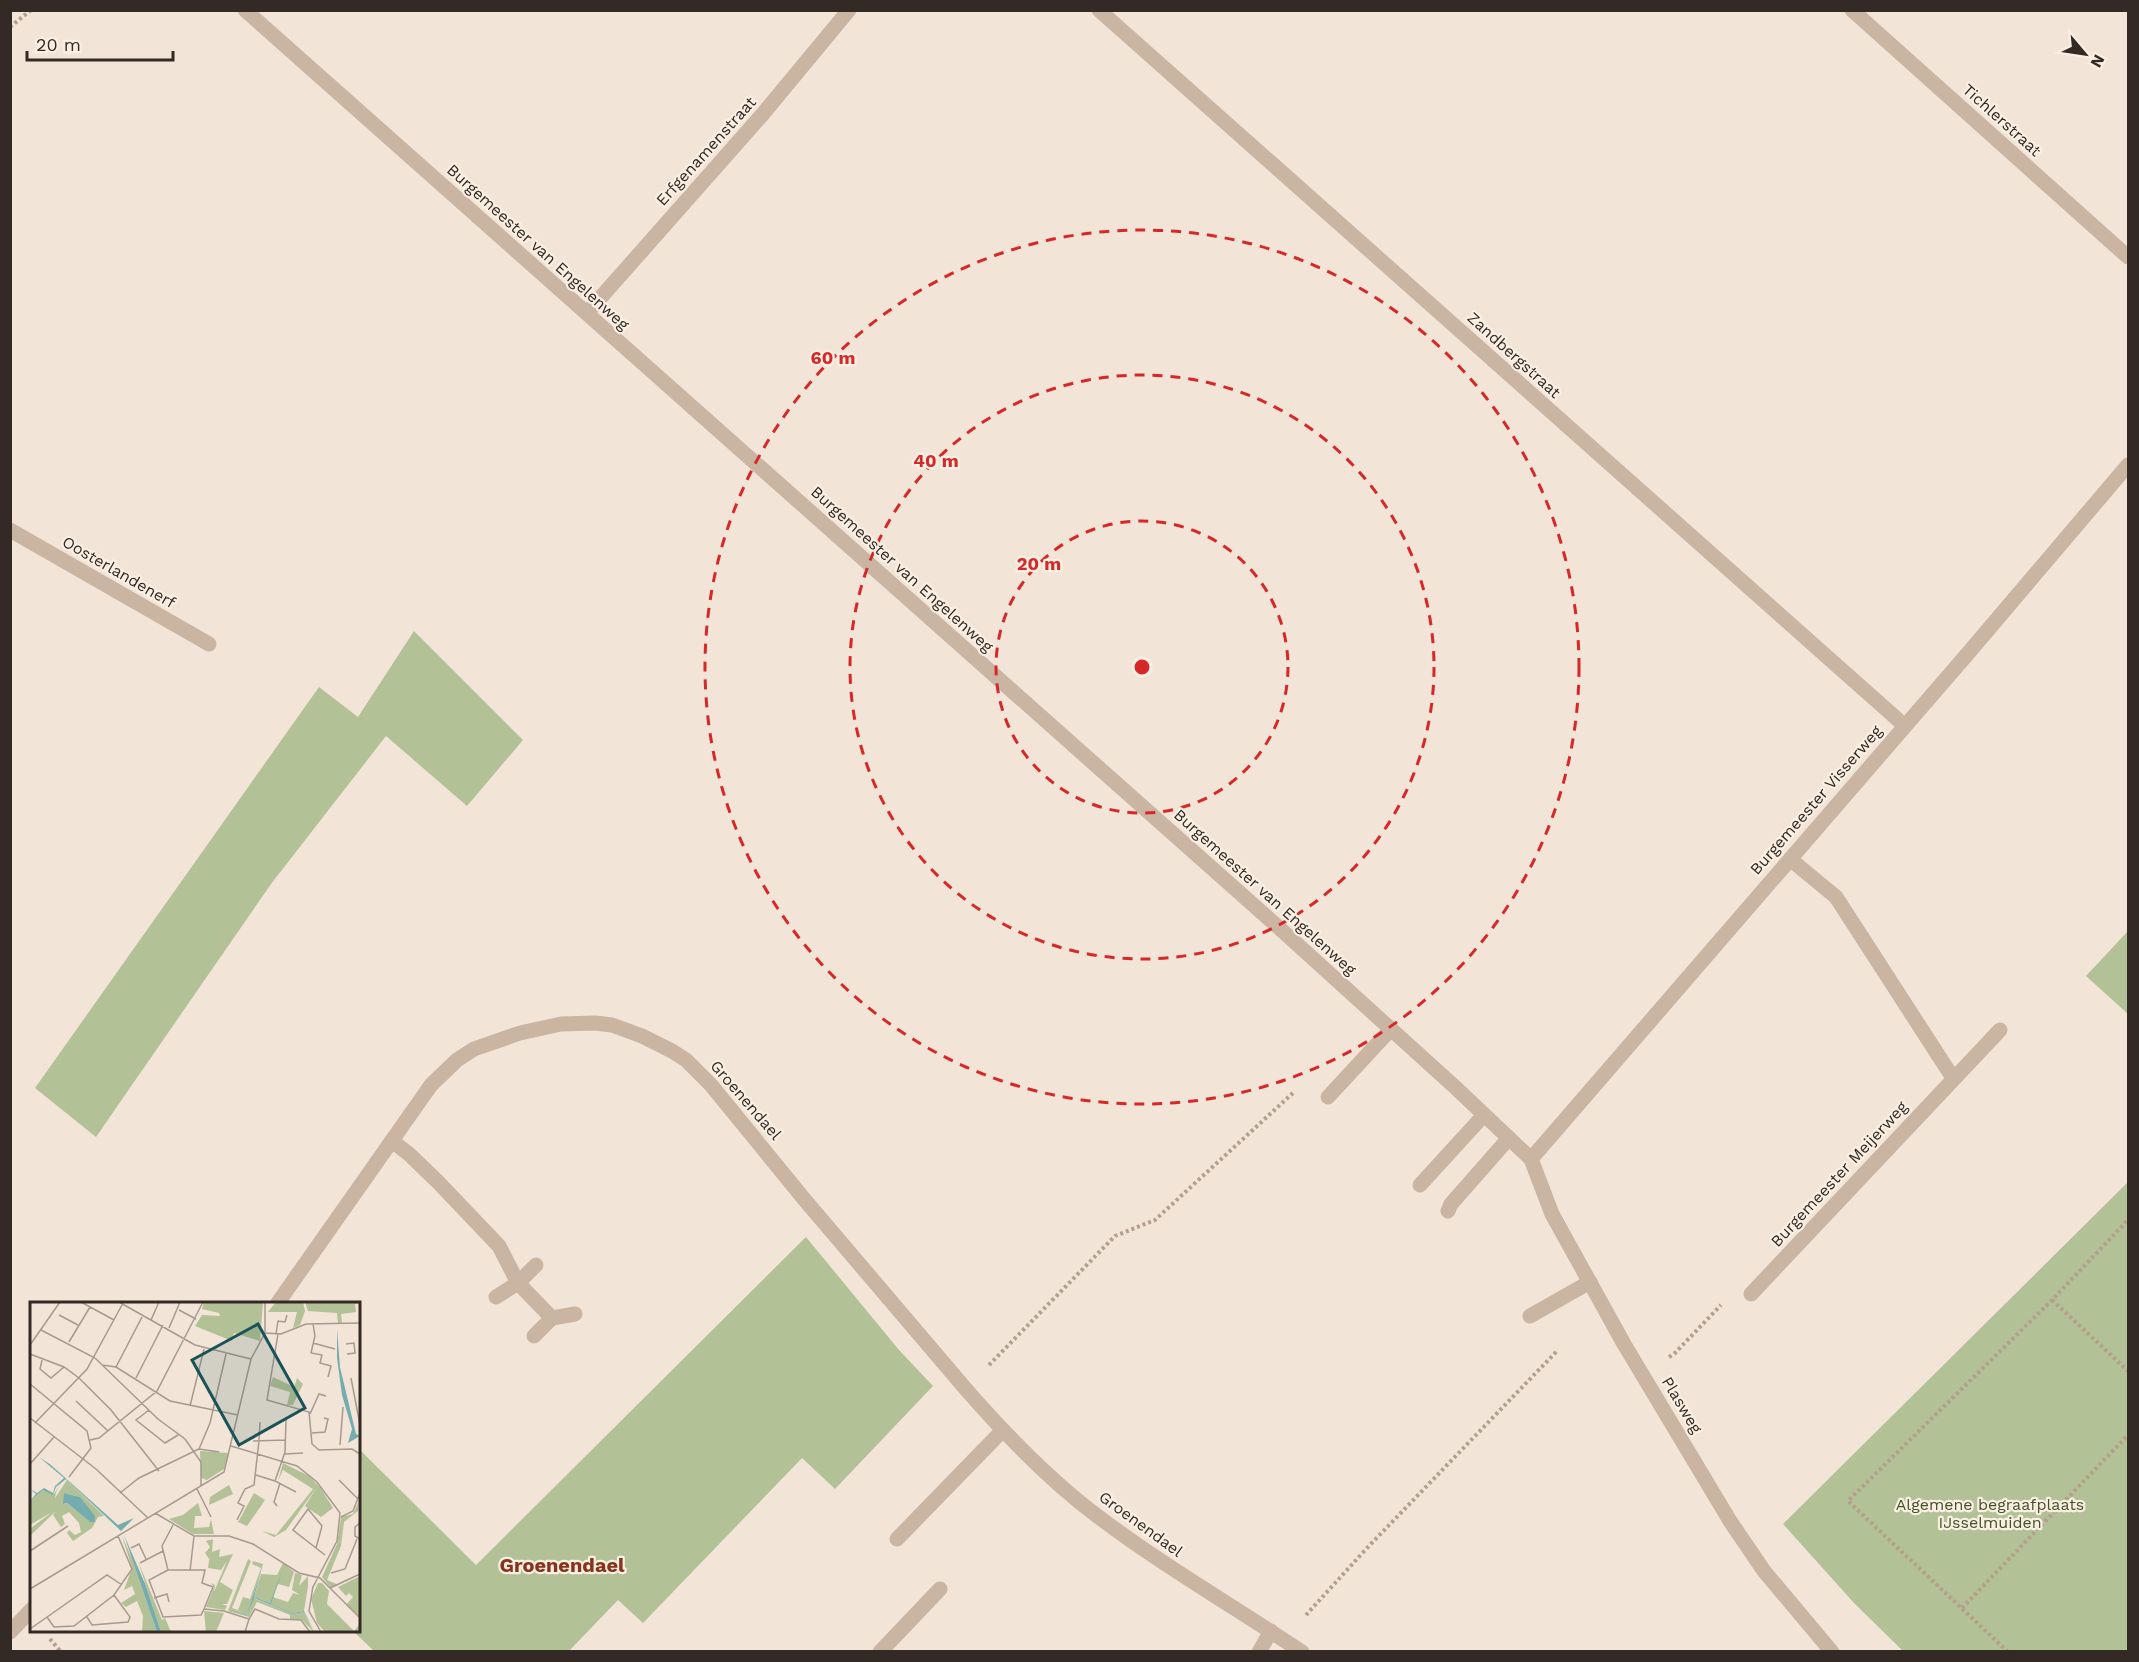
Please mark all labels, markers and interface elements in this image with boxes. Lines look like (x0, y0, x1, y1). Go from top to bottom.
scale bar (27, 24, 172, 62)
north arrow (2055, 24, 2115, 84)
text: 20 m (36, 34, 81, 55)
text: N (2086, 51, 2109, 71)
street label: Tichlerstraat (1959, 80, 2045, 160)
street label: Erfgenamenstraat (652, 92, 760, 209)
street label: Burgemeester van Engelenweg (443, 160, 633, 334)
street label: Zandbergstraat (1463, 308, 1565, 402)
text: 60 m (811, 347, 855, 368)
text: 40 m (913, 450, 959, 471)
street label: Burgemeester van Engelenweg (807, 482, 997, 656)
street label: Oosterlandenerf (59, 532, 180, 612)
text: 20 m (1017, 553, 1061, 574)
centre of rings (1132, 657, 1152, 677)
street label: Burgemeester Visserweg (1746, 721, 1886, 878)
street label: Burgemeester van Engelenweg (1170, 805, 1360, 979)
street label: Groenendael (706, 1056, 786, 1144)
street label: Burgemeester Meijerweg (1767, 1097, 1912, 1251)
inset map (30, 1302, 360, 1632)
street label: Plasweg (1658, 1373, 1706, 1437)
street label: Groenendael (1095, 1487, 1187, 1561)
park label: Algemene begraafplaats IJsselmuiden (1896, 1495, 2084, 1532)
district label: Groenendael (499, 1553, 625, 1577)

